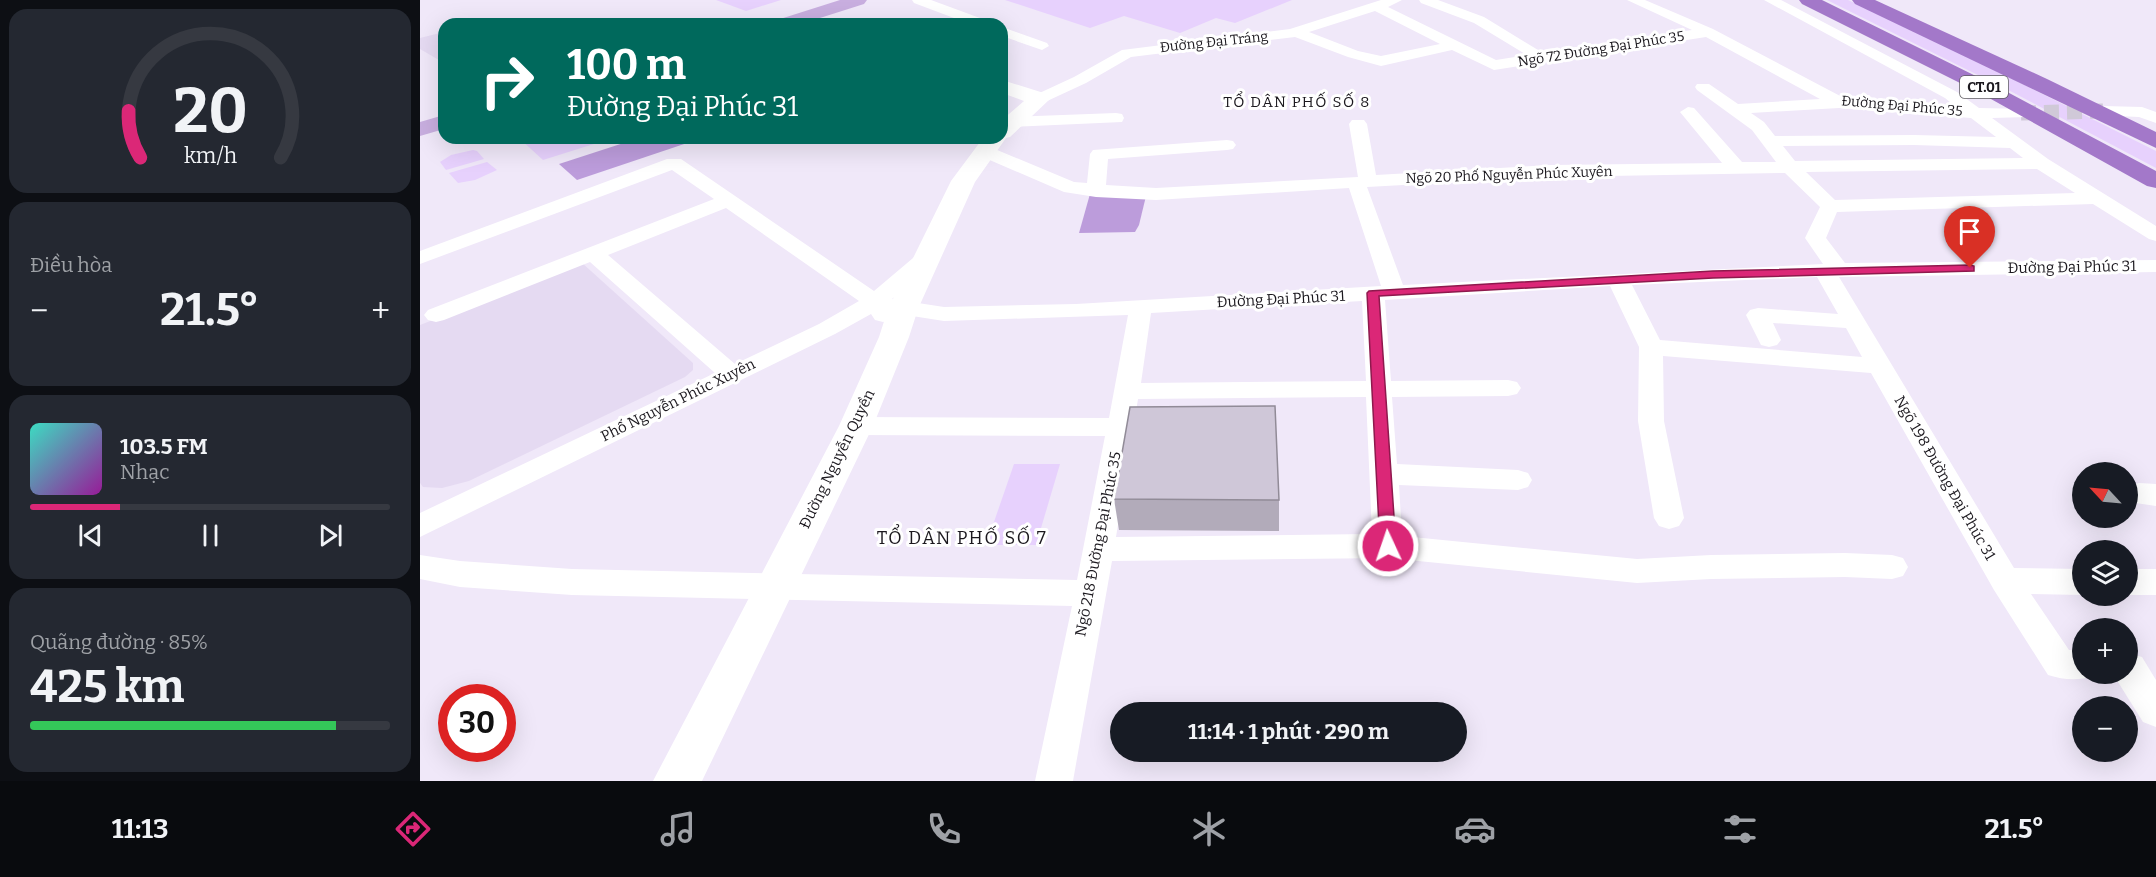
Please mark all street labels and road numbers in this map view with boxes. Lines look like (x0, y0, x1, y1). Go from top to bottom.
street label: Ngõ 72 Đường Đại Phúc 35 (1517, 27, 1685, 71)
street label: Đường Đại Tráng (1159, 28, 1269, 56)
road number: CT.01 (1960, 76, 2008, 98)
street label: Đường Đại Phúc 35 (1841, 92, 1963, 120)
street label: Ngõ 20 Phố Nguyễn Phúc Xuyên (1405, 162, 1613, 187)
street label: Đường Đại Phúc 31 (2008, 257, 2136, 277)
street label: Đường Đại Phúc 31 (1216, 287, 1346, 311)
street label: Phố Nguyễn Phúc Xuyên (598, 355, 759, 445)
street label: Đường Nguyễn Quyền (795, 386, 879, 531)
street label: Ngõ 198 Đường Đại Phúc 31 (1891, 393, 1999, 563)
street label: Ngõ 218 Đường Đại Phúc 35 (1071, 450, 1125, 638)

